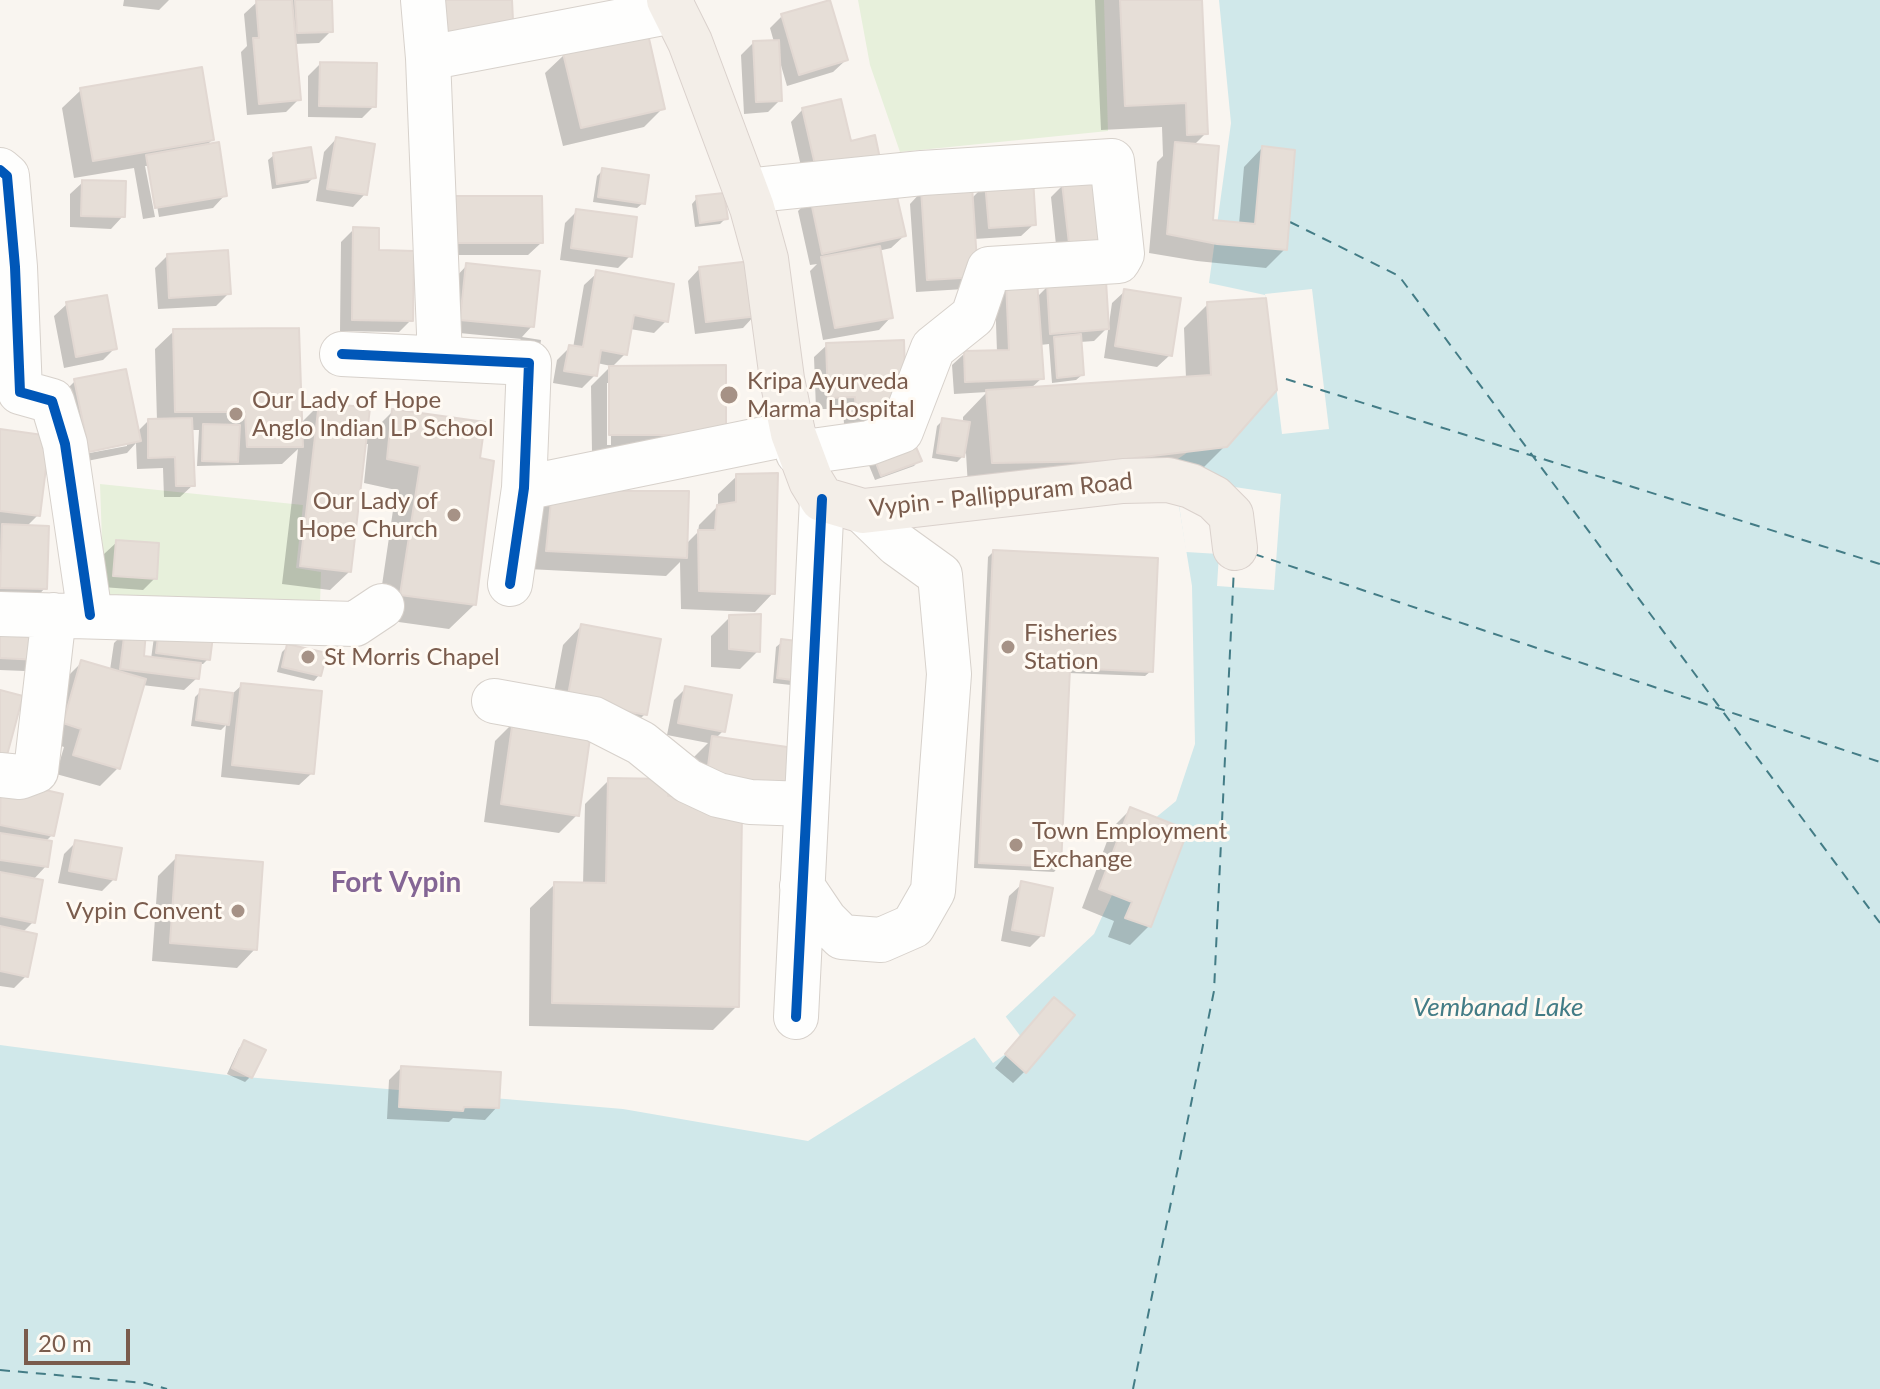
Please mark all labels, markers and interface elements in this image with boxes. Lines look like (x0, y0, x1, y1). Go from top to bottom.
place label: Kripa Ayurveda Marma Hospital (747, 367, 915, 423)
marker: Kripa Ayurveda Marma Hospital (718, 384, 740, 406)
place label: Our Lady of Hope Anglo Indian LP School (252, 386, 494, 442)
marker: Our Lady of Hope Anglo Indian LP School (227, 405, 245, 423)
street label: Vypin - Pallippuram Road (868, 467, 1134, 523)
place label: Our Lady of Hope Church (298, 487, 438, 543)
marker: Our Lady of Hope Church (445, 506, 463, 524)
place label: Fisheries Station (1024, 619, 1117, 675)
marker: Fisheries Station (999, 638, 1017, 656)
place label: St Morris Chapel (324, 643, 500, 671)
marker: St Morris Chapel (299, 648, 317, 666)
place label: Town Employment Exchange (1032, 817, 1227, 873)
marker: Town Employment Exchange (1007, 836, 1025, 854)
district label: Fort Vypin (331, 866, 461, 900)
place label: Vypin Convent (66, 897, 222, 925)
marker: Vypin Convent (229, 902, 247, 920)
water label: Vembanad Lake (1413, 992, 1583, 1024)
scale bar (28, 1313, 134, 1363)
text: 20 m (38, 1328, 92, 1357)

